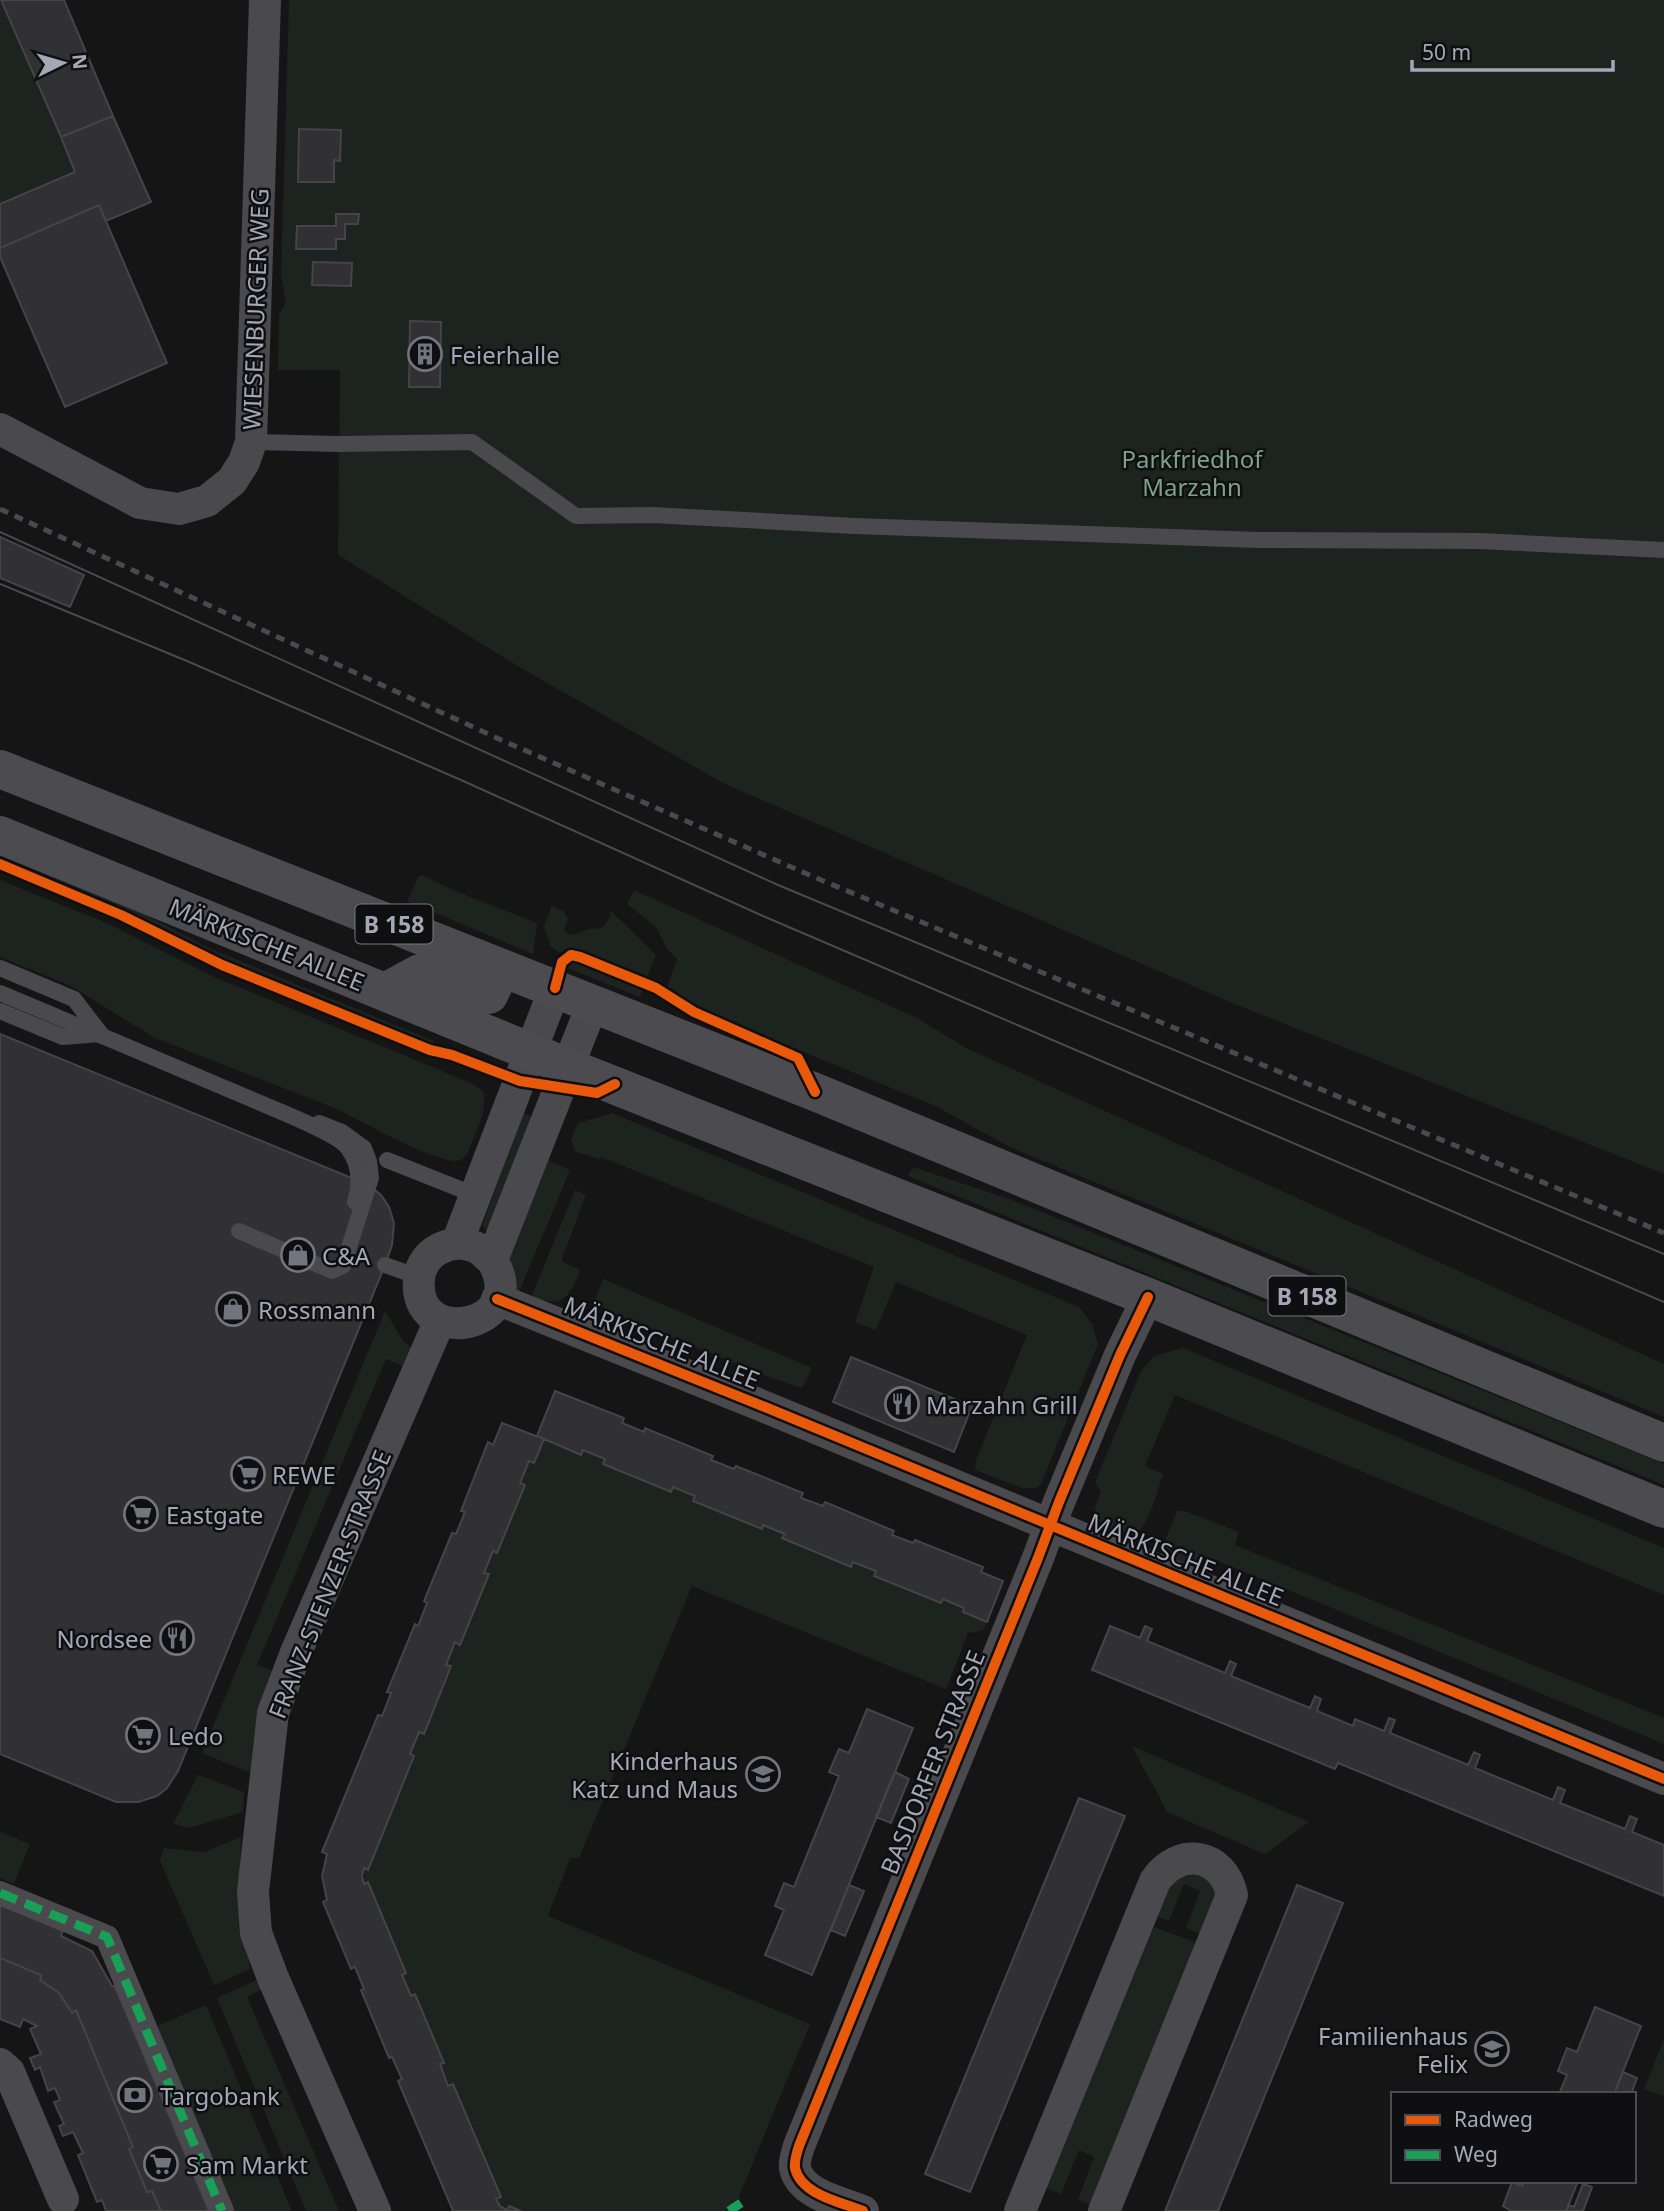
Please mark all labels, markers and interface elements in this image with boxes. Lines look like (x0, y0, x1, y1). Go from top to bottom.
north arrow (28, 28, 98, 98)
scale bar (1412, 28, 1613, 72)
text: 50 m (1422, 38, 1471, 66)
text: N (66, 53, 94, 70)
street label: WIESENBURGER WEG (234, 188, 276, 430)
building icon: Feierhalle (406, 335, 444, 373)
place label: Feierhalle (450, 338, 560, 371)
park label: Parkfriedhof Marzahn (1122, 442, 1264, 503)
street label: MÄRKISCHE ALLEE (164, 890, 370, 998)
road number: B 158 (356, 904, 432, 944)
shop icon: C&A (279, 1236, 317, 1274)
place label: C&A (322, 1239, 371, 1272)
road number: B 158 (1268, 1276, 1346, 1316)
street label: MÄRKISCHE ALLEE (559, 1288, 765, 1396)
shop icon: Rossmann (214, 1290, 252, 1328)
place label: Rossmann (258, 1293, 376, 1326)
restaurant icon: Marzahn Grill (883, 1385, 921, 1423)
place label: Marzahn Grill (926, 1388, 1078, 1421)
street label: FRANZ-STENZER-STRASSE (260, 1445, 398, 1723)
supermarket icon: REWE (229, 1455, 267, 1493)
place label: REWE (272, 1458, 336, 1491)
supermarket icon: Eastgate (122, 1495, 160, 1533)
place label: Eastgate (166, 1498, 263, 1531)
street label: MÄRKISCHE ALLEE (1083, 1505, 1289, 1613)
restaurant icon: Nordsee (158, 1619, 196, 1657)
place label: Nordsee (56, 1622, 152, 1655)
street label: BASDORFER STRASSE (872, 1645, 992, 1879)
supermarket icon: Ledo (124, 1716, 162, 1754)
place label: Ledo (168, 1719, 223, 1752)
place label: Kinderhaus Katz und Maus (571, 1744, 738, 1805)
school or university icon: Kinderhaus Katz und Maus (744, 1755, 782, 1793)
place label: Familienhaus Felix (1318, 2019, 1468, 2080)
school or university icon: Familienhaus Felix (1473, 2030, 1511, 2068)
bank icon: Targobank (116, 2076, 154, 2114)
place label: Targobank (160, 2079, 280, 2112)
legend (1391, 2092, 1636, 2183)
text: Radweg (1454, 2105, 1533, 2133)
text: Weg (1454, 2140, 1498, 2168)
supermarket icon: Sam Markt (142, 2145, 180, 2183)
place label: Sam Markt (186, 2148, 308, 2181)

